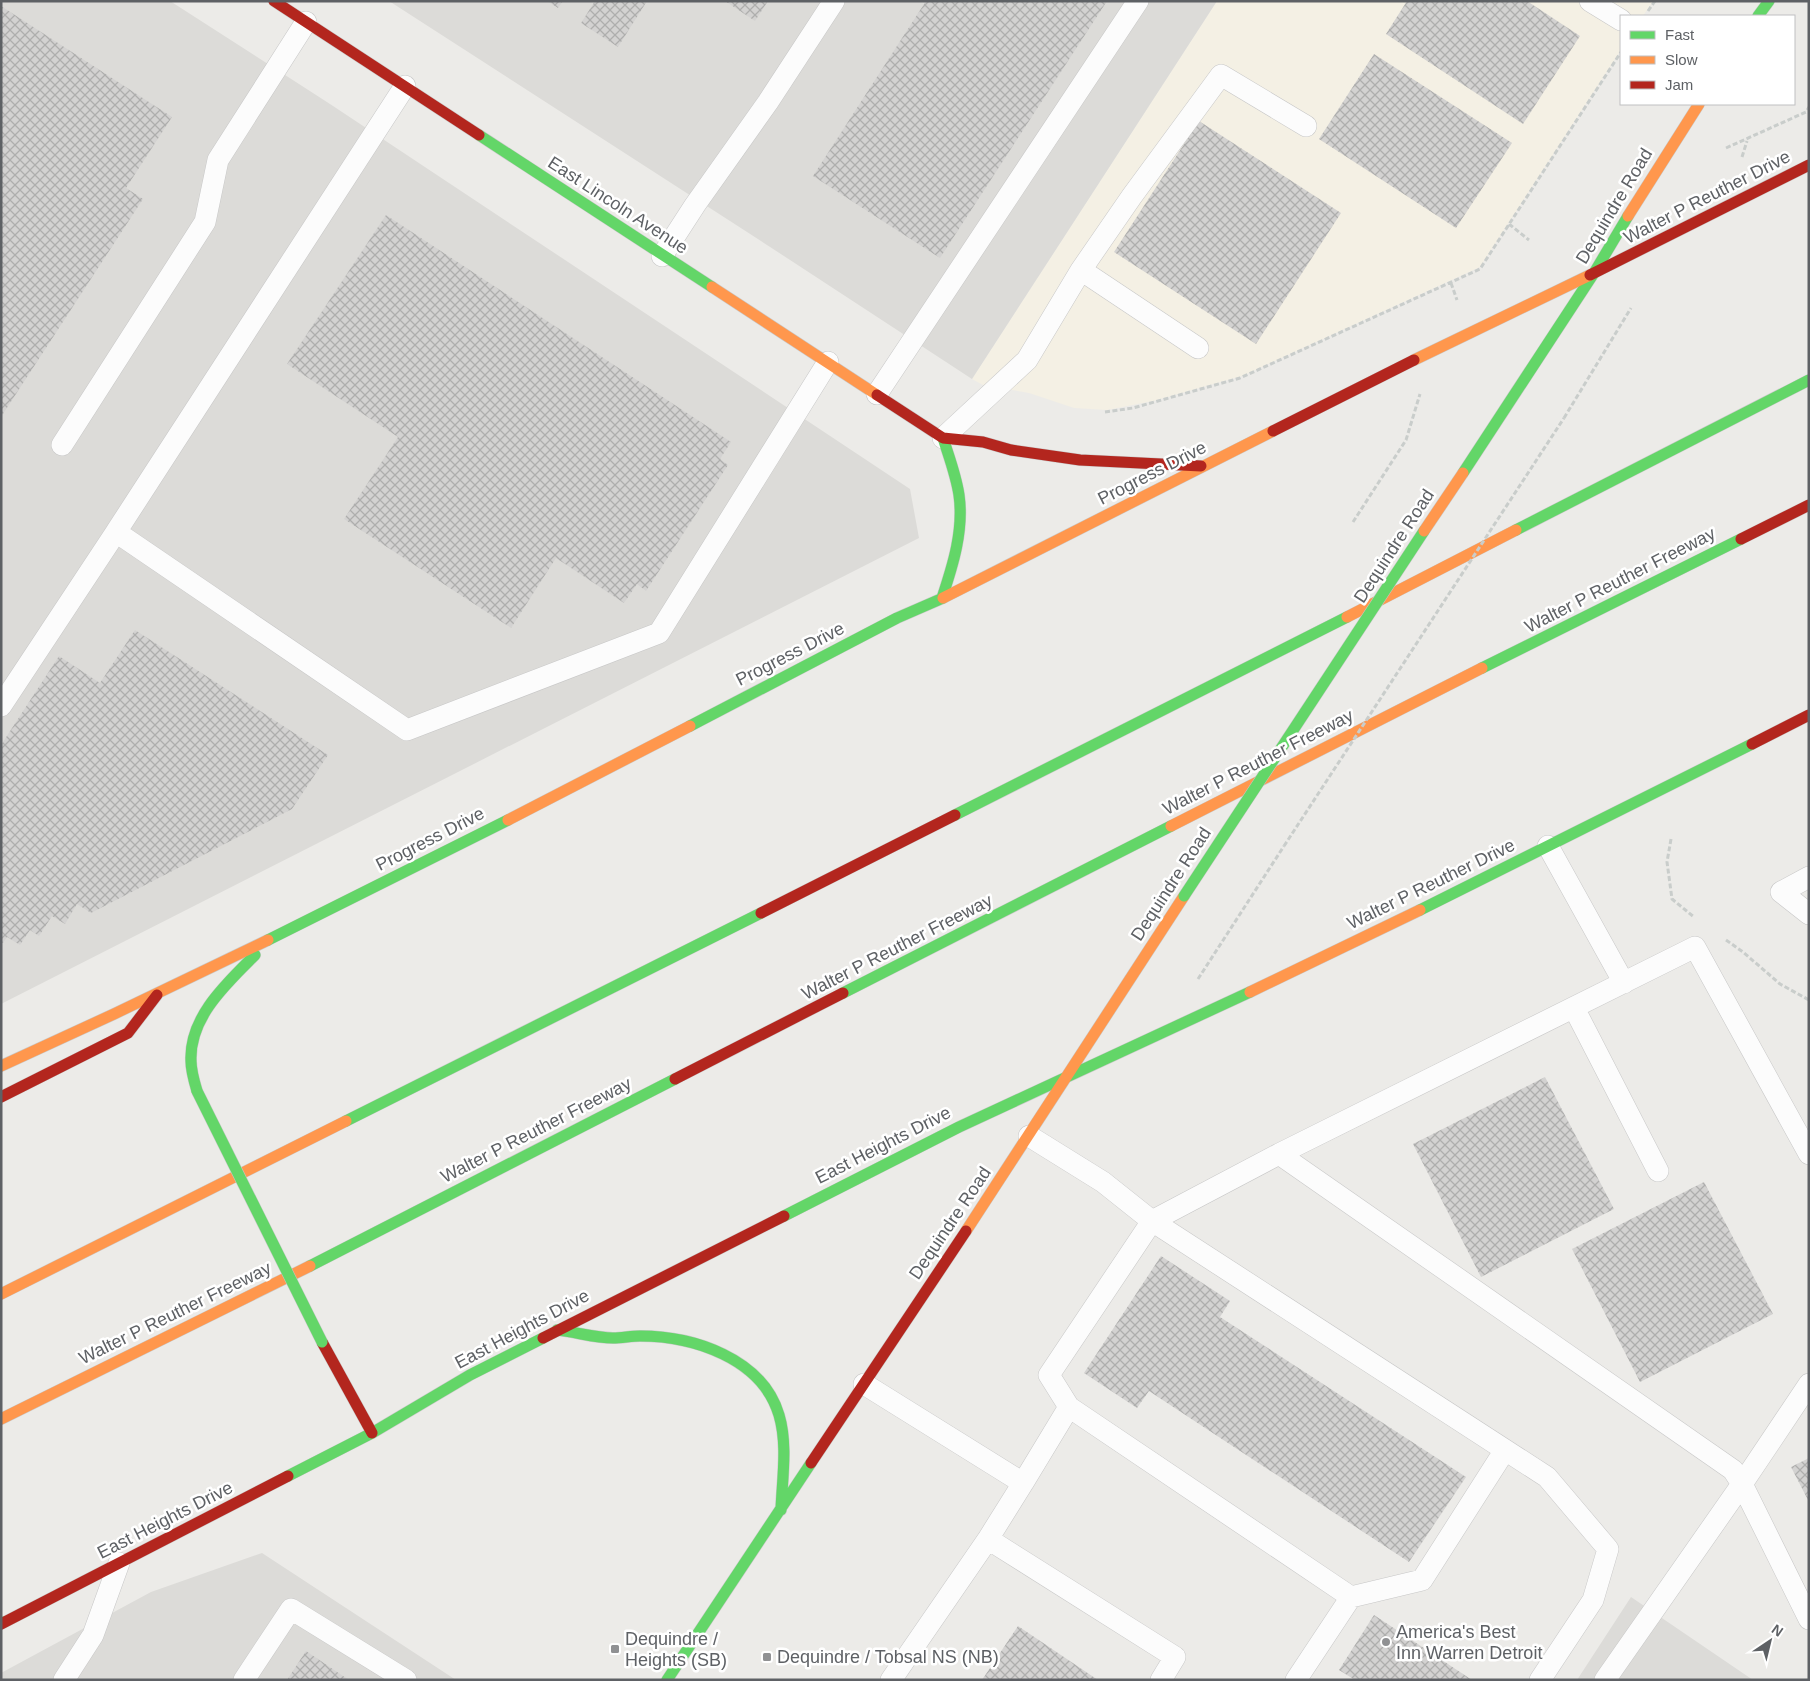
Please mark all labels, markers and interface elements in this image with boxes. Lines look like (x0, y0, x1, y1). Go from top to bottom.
legend (1620, 15, 1795, 105)
text: Fast (1665, 26, 1695, 43)
text: Slow (1665, 51, 1698, 68)
text: Jam (1665, 76, 1693, 93)
street label: Dequindre Road (1572, 145, 1656, 267)
street label: Walter P Reuther Drive (1620, 146, 1794, 248)
street label: East Lincoln Avenue (544, 152, 692, 258)
street label: Progress Drive (1094, 437, 1210, 509)
street label: Dequindre Road (1350, 486, 1438, 606)
street label: Walter P Reuther Freeway (1521, 523, 1719, 637)
street label: Progress Drive (732, 618, 848, 690)
street label: Walter P Reuther Freeway (1159, 705, 1357, 819)
street label: Progress Drive (372, 803, 488, 875)
street label: Dequindre Road (1127, 824, 1215, 944)
street label: Walter P Reuther Drive (1344, 835, 1518, 933)
street label: Walter P Reuther Freeway (798, 890, 996, 1004)
street label: Walter P Reuther Freeway (437, 1073, 635, 1187)
street label: East Heights Drive (812, 1102, 954, 1188)
street label: Dequindre Road (905, 1163, 995, 1283)
street label: Walter P Reuther Freeway (76, 1258, 274, 1368)
street label: East Heights Drive (451, 1285, 593, 1373)
street label: East Heights Drive (94, 1477, 236, 1563)
north arrow (1745, 1616, 1795, 1666)
text: N (1769, 1621, 1786, 1640)
place label: America's Best Inn Warren Detroit (1396, 1622, 1542, 1663)
place label: Dequindre / Heights (SB) (625, 1629, 727, 1670)
marker: America's Best Inn Warren Detroit (1380, 1636, 1392, 1648)
marker: Dequindre / Heights (SB) (609, 1643, 621, 1655)
place label: Dequindre / Tobsal NS (NB) (777, 1647, 999, 1667)
marker: Dequindre / Tobsal NS (NB) (761, 1651, 773, 1663)

